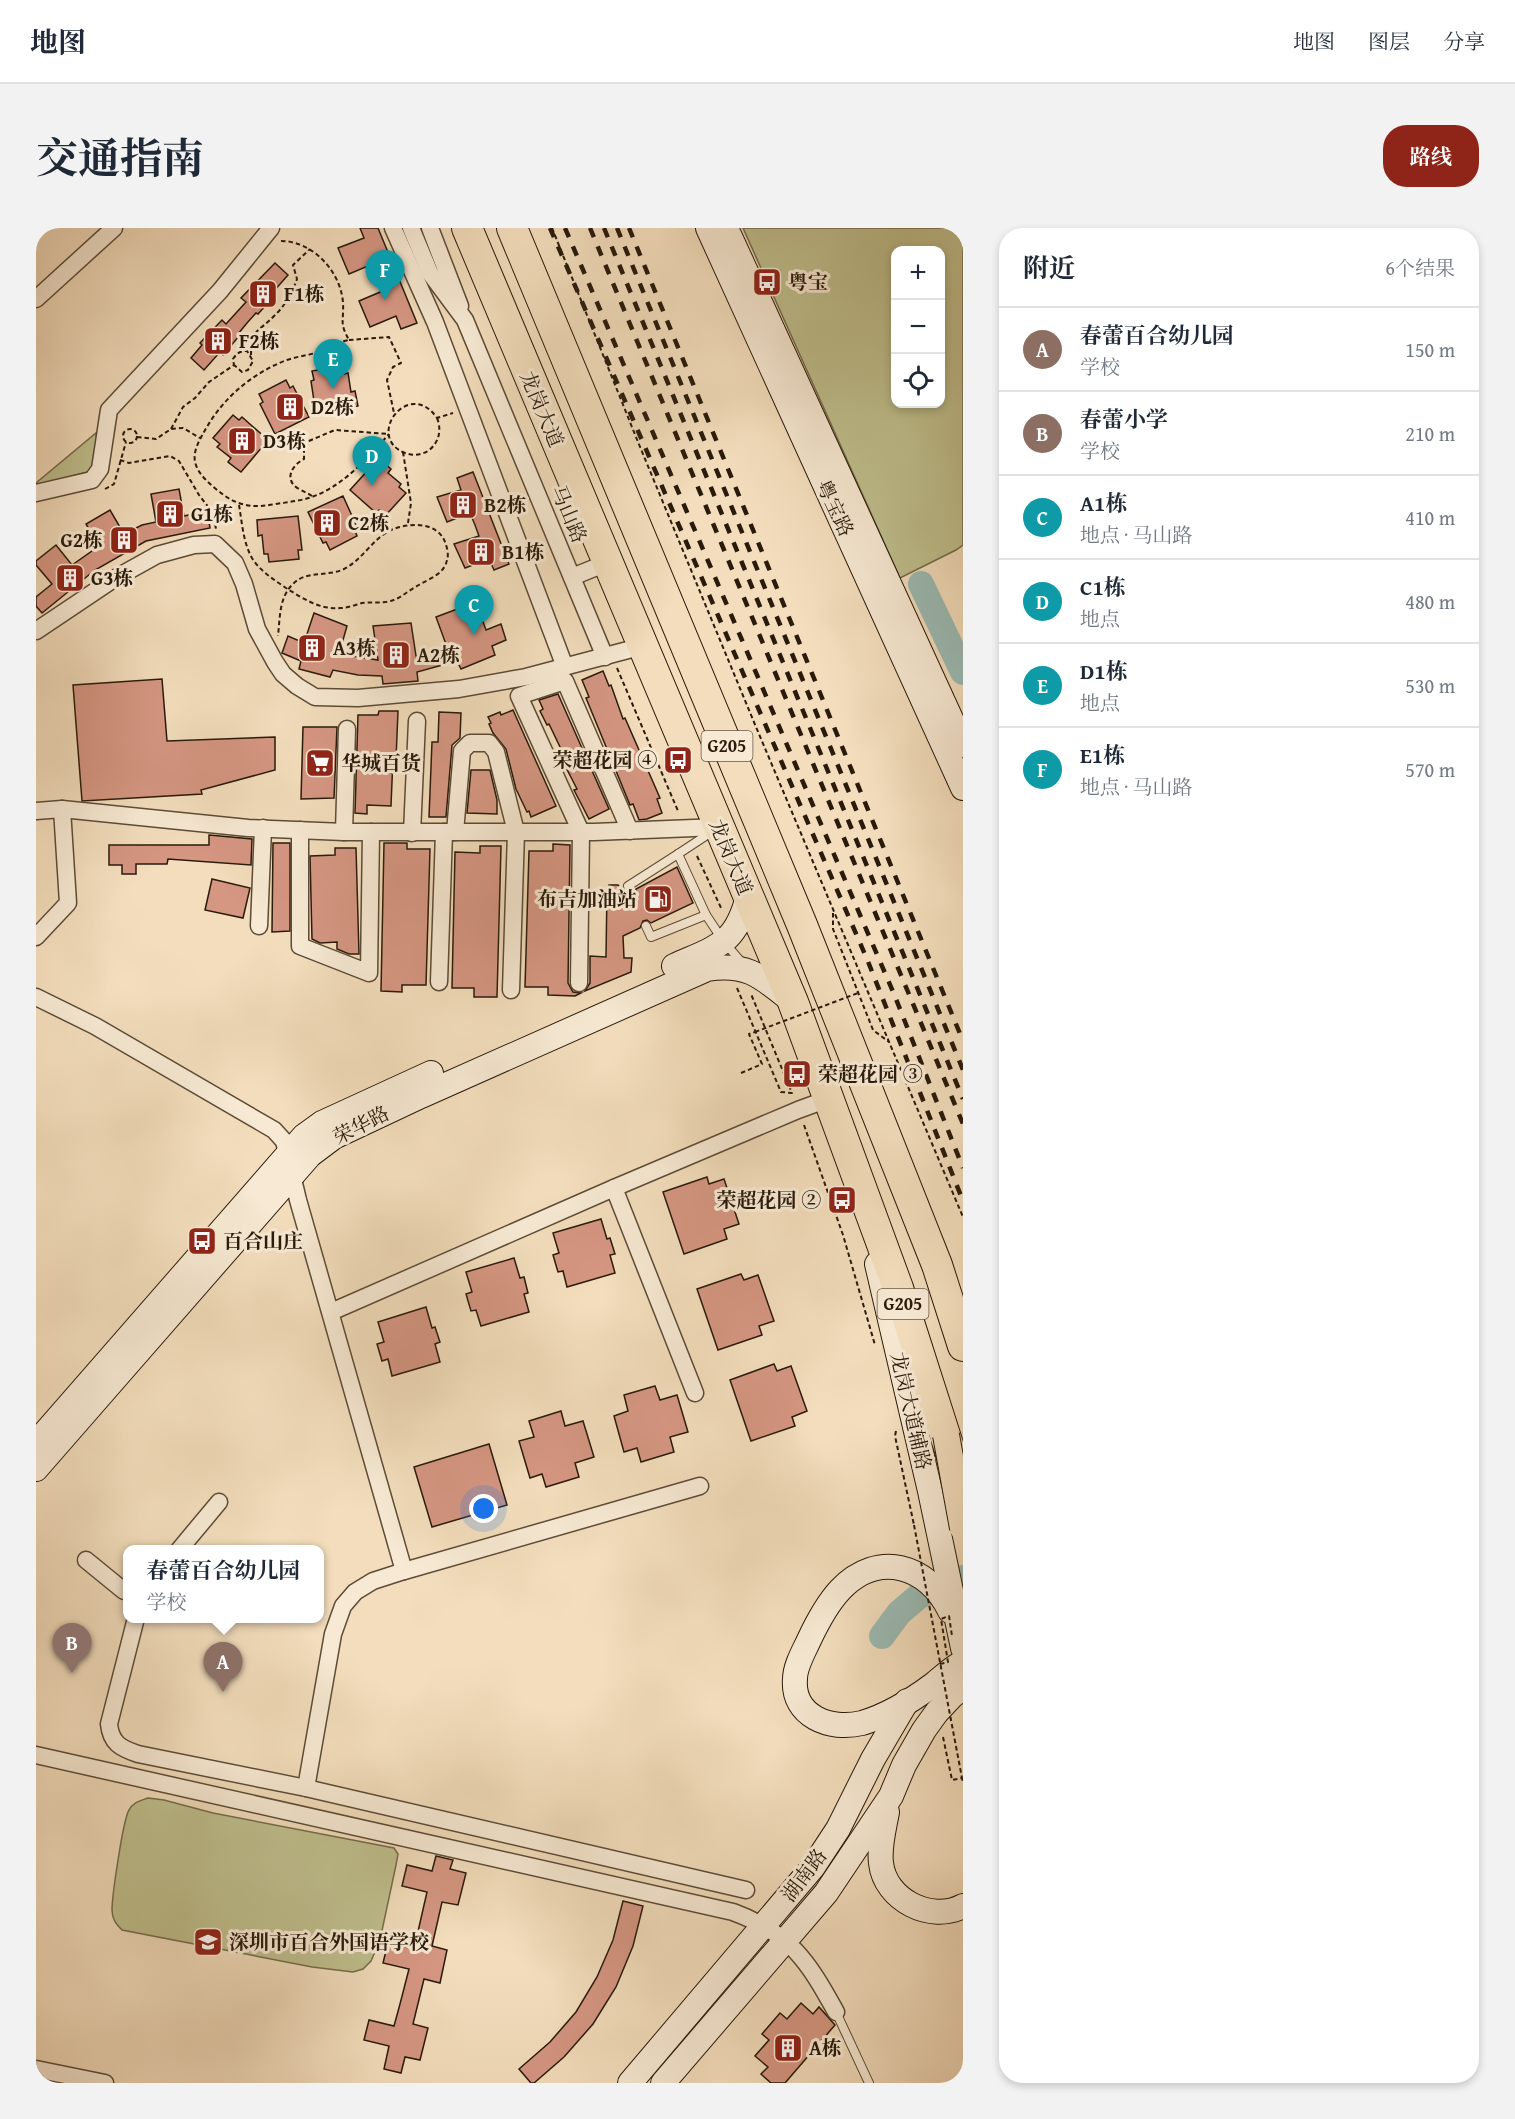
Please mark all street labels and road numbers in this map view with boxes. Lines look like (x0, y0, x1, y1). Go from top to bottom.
street label: 龙岗大道 (513, 366, 571, 451)
street label: 粤宝路 (810, 474, 861, 541)
street label: 马山路 (544, 481, 595, 547)
road number: G205 (702, 731, 752, 761)
street label: 龙岗大道 (702, 814, 760, 899)
street label: 荣华路 (327, 1098, 394, 1151)
road number: G205 (878, 1289, 928, 1319)
street label: 龙岗大道辅路 (884, 1349, 939, 1473)
street label: 湖南路 (774, 1842, 833, 1907)

